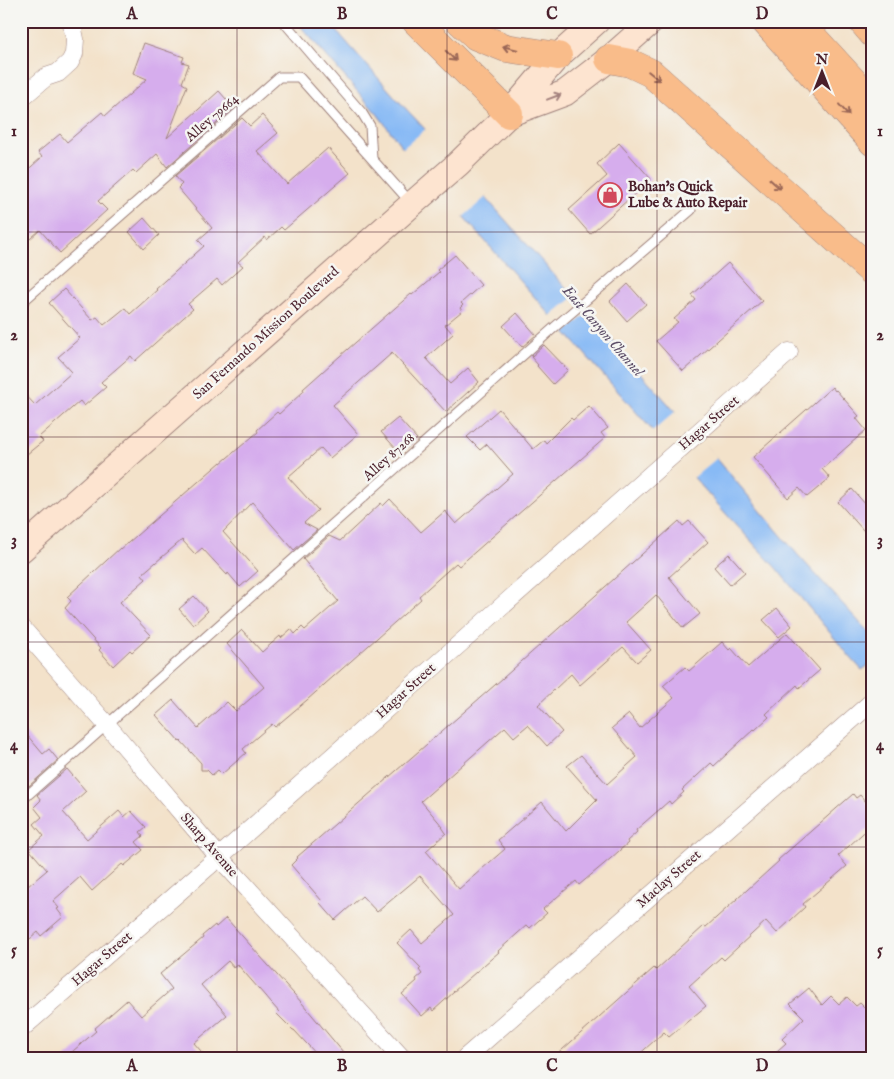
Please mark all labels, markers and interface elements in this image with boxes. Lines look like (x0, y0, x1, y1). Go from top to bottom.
text: A (126, 5, 139, 25)
text: B (337, 5, 348, 25)
text: C (546, 5, 558, 25)
text: D (756, 5, 769, 25)
one-way arrow (502, 43, 518, 52)
north arrow (796, 48, 846, 98)
one-way arrow (444, 50, 457, 62)
text: N (815, 51, 828, 69)
one-way arrow (647, 71, 660, 82)
street label: Alley 79664 (181, 90, 242, 147)
one-way arrow (546, 92, 561, 101)
one-way arrow (838, 103, 850, 116)
text: 1 (11, 122, 17, 142)
text: 1 (877, 122, 883, 142)
place label: Bohan's Quick Lube & Auto Repair (628, 178, 748, 212)
one-way arrow (769, 179, 782, 190)
shop icon: Bohan's Quick Lube & Auto Repair (597, 182, 623, 208)
street label: San Fernando Mission Boulevard (189, 262, 343, 403)
water label: East Canyon Channel (558, 281, 649, 382)
text: 2 (10, 326, 18, 346)
text: 2 (876, 326, 884, 346)
street label: Hagar Street (675, 392, 743, 454)
street label: Alley 87268 (359, 429, 419, 486)
text: 3 (11, 531, 17, 551)
text: 3 (877, 531, 883, 551)
street label: Hagar Street (372, 659, 440, 723)
text: 4 (10, 736, 19, 756)
text: 4 (876, 736, 885, 756)
street label: Sharp Avenue (176, 809, 242, 881)
street label: Maclay Street (633, 846, 705, 912)
street label: Hagar Street (68, 928, 136, 990)
text: 5 (11, 941, 17, 961)
text: 5 (877, 941, 883, 961)
text: A (126, 1057, 139, 1077)
text: B (337, 1057, 348, 1077)
text: C (546, 1057, 558, 1077)
text: D (756, 1057, 769, 1077)

